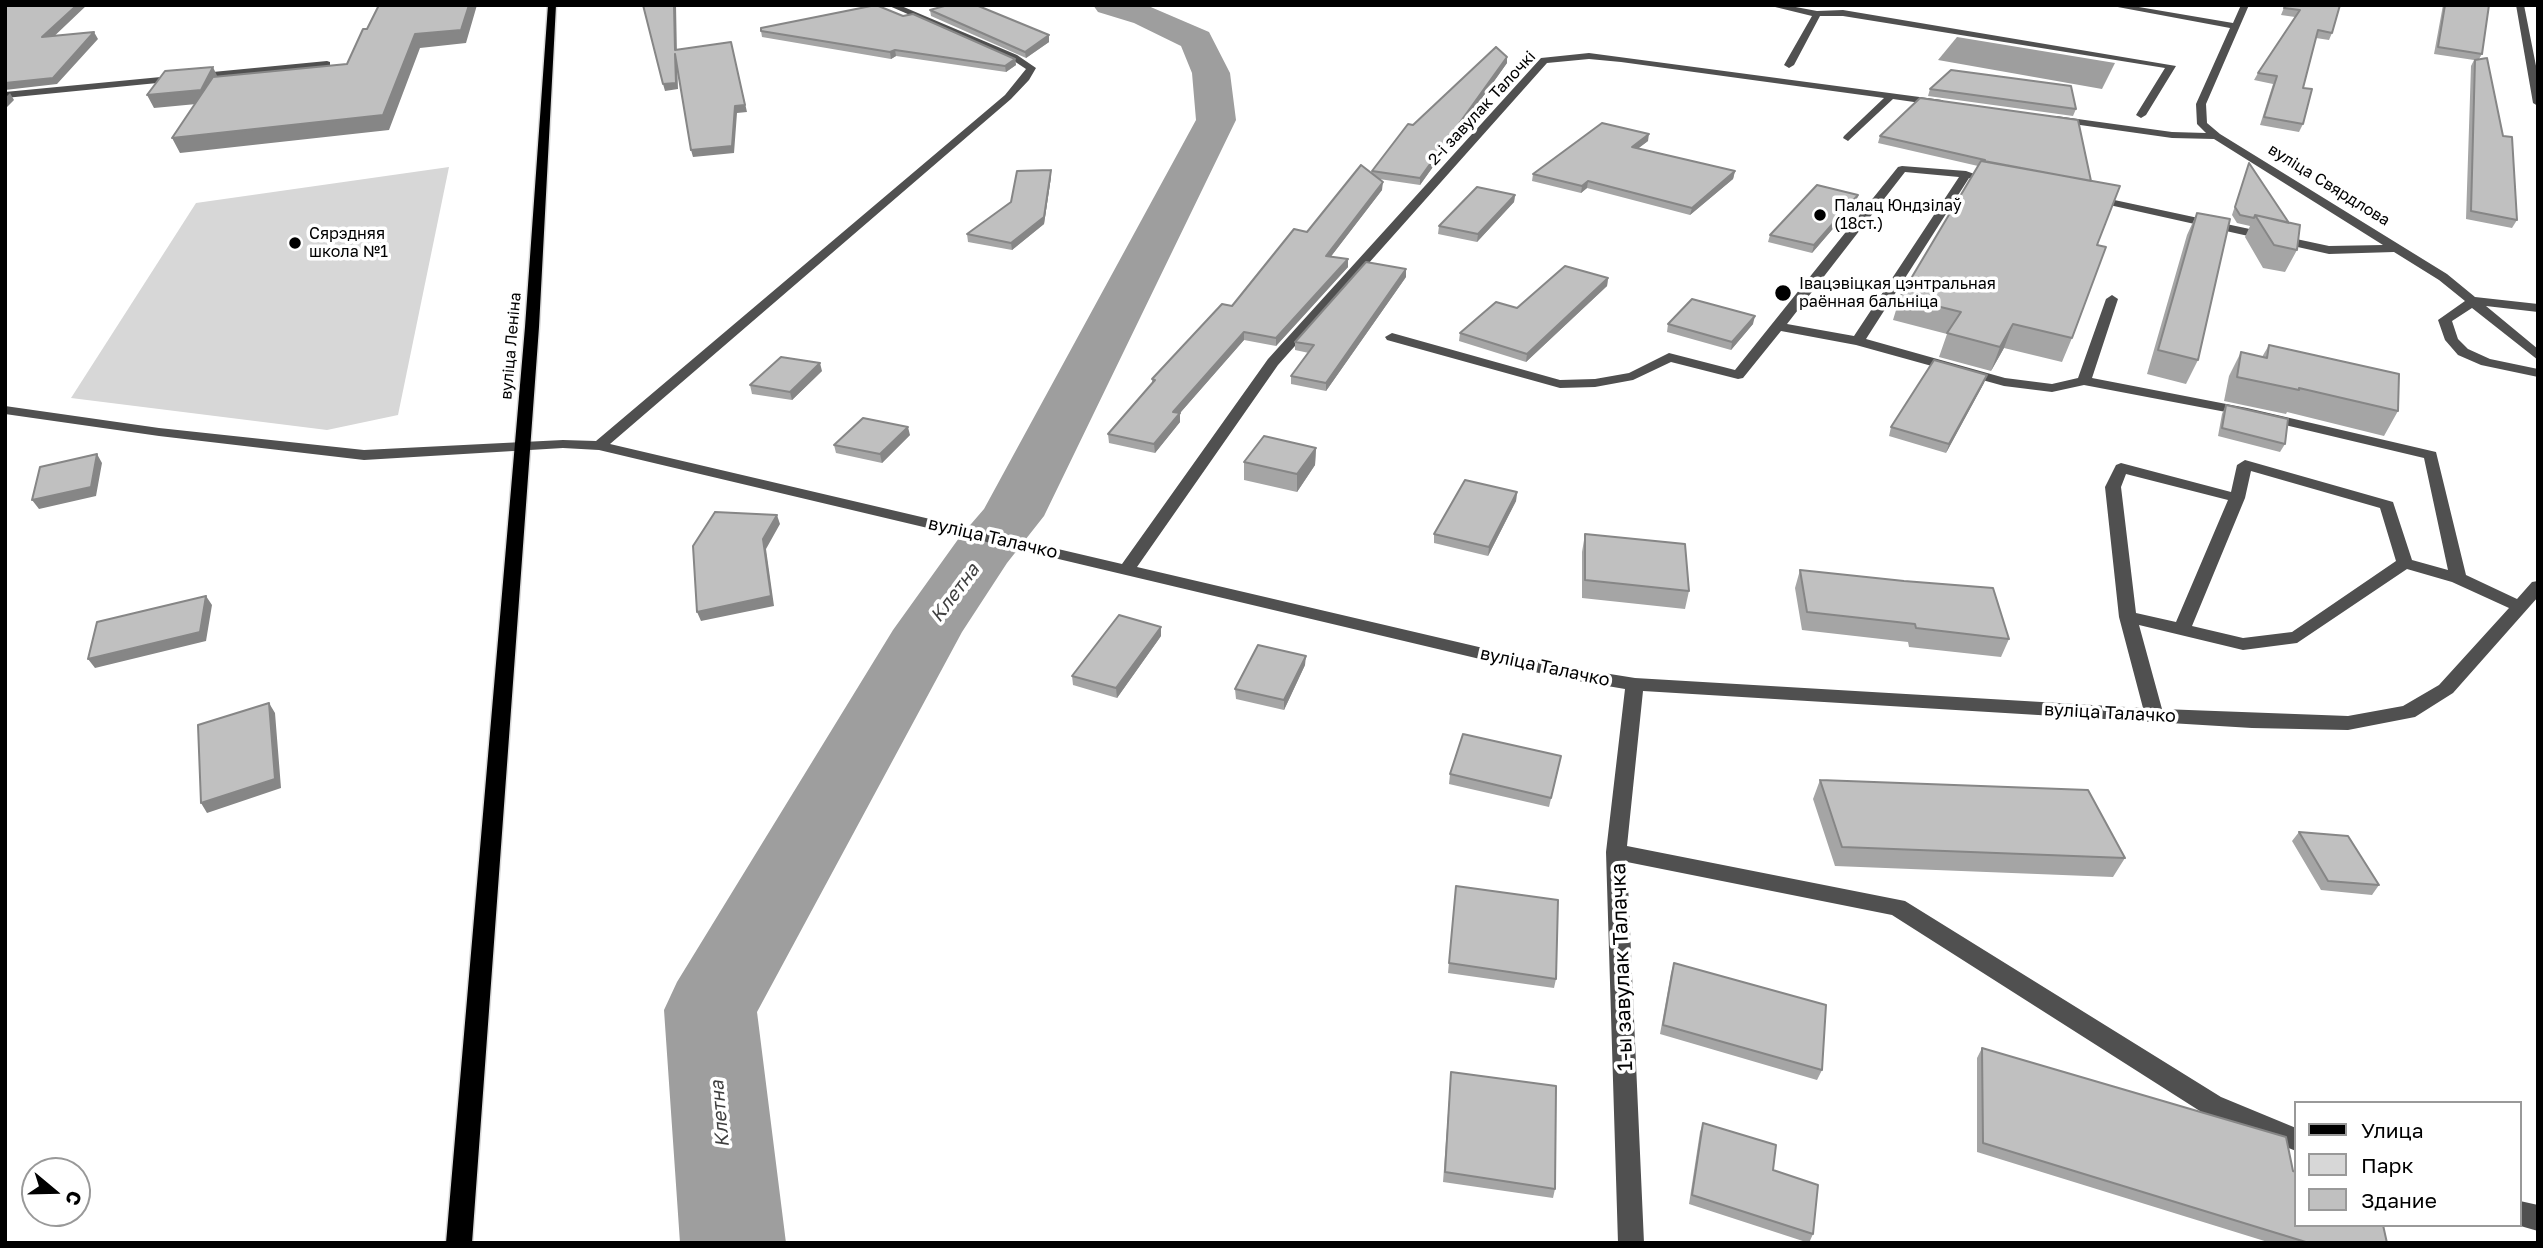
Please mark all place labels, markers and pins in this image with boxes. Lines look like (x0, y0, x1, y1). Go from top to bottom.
place label: Палац Юндзілаў (18ст.) (1834, 196, 1962, 234)
marker: Палац Юндзілаў (18ст.) (1812, 207, 1828, 223)
place label: Сярэдняя школа №1 (309, 224, 388, 262)
marker: Сярэдняя школа №1 (287, 235, 303, 251)
place label: Івацэвіцкая цэнтральная раённая бальніца (1799, 274, 1996, 312)
marker: Івацэвіцкая цэнтральная раённая бальніца (1773, 283, 1793, 303)

